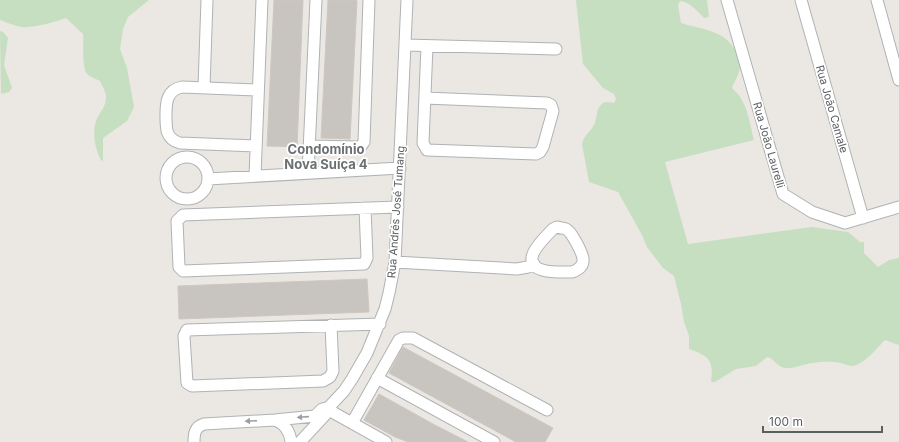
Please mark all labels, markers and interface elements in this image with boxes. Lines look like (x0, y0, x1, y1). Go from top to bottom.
street label: Rua João Camale (813, 63, 851, 155)
street label: Rua João Laurelli (750, 100, 788, 190)
district label: Condomínio Nova Suíça 4 (284, 141, 368, 172)
street label: Rua Andrés José Tumang (384, 145, 408, 279)
scale bar (763, 408, 882, 434)
one-way arrow (297, 414, 309, 421)
text: 100 m (769, 414, 803, 429)
one-way arrow (245, 418, 257, 425)

